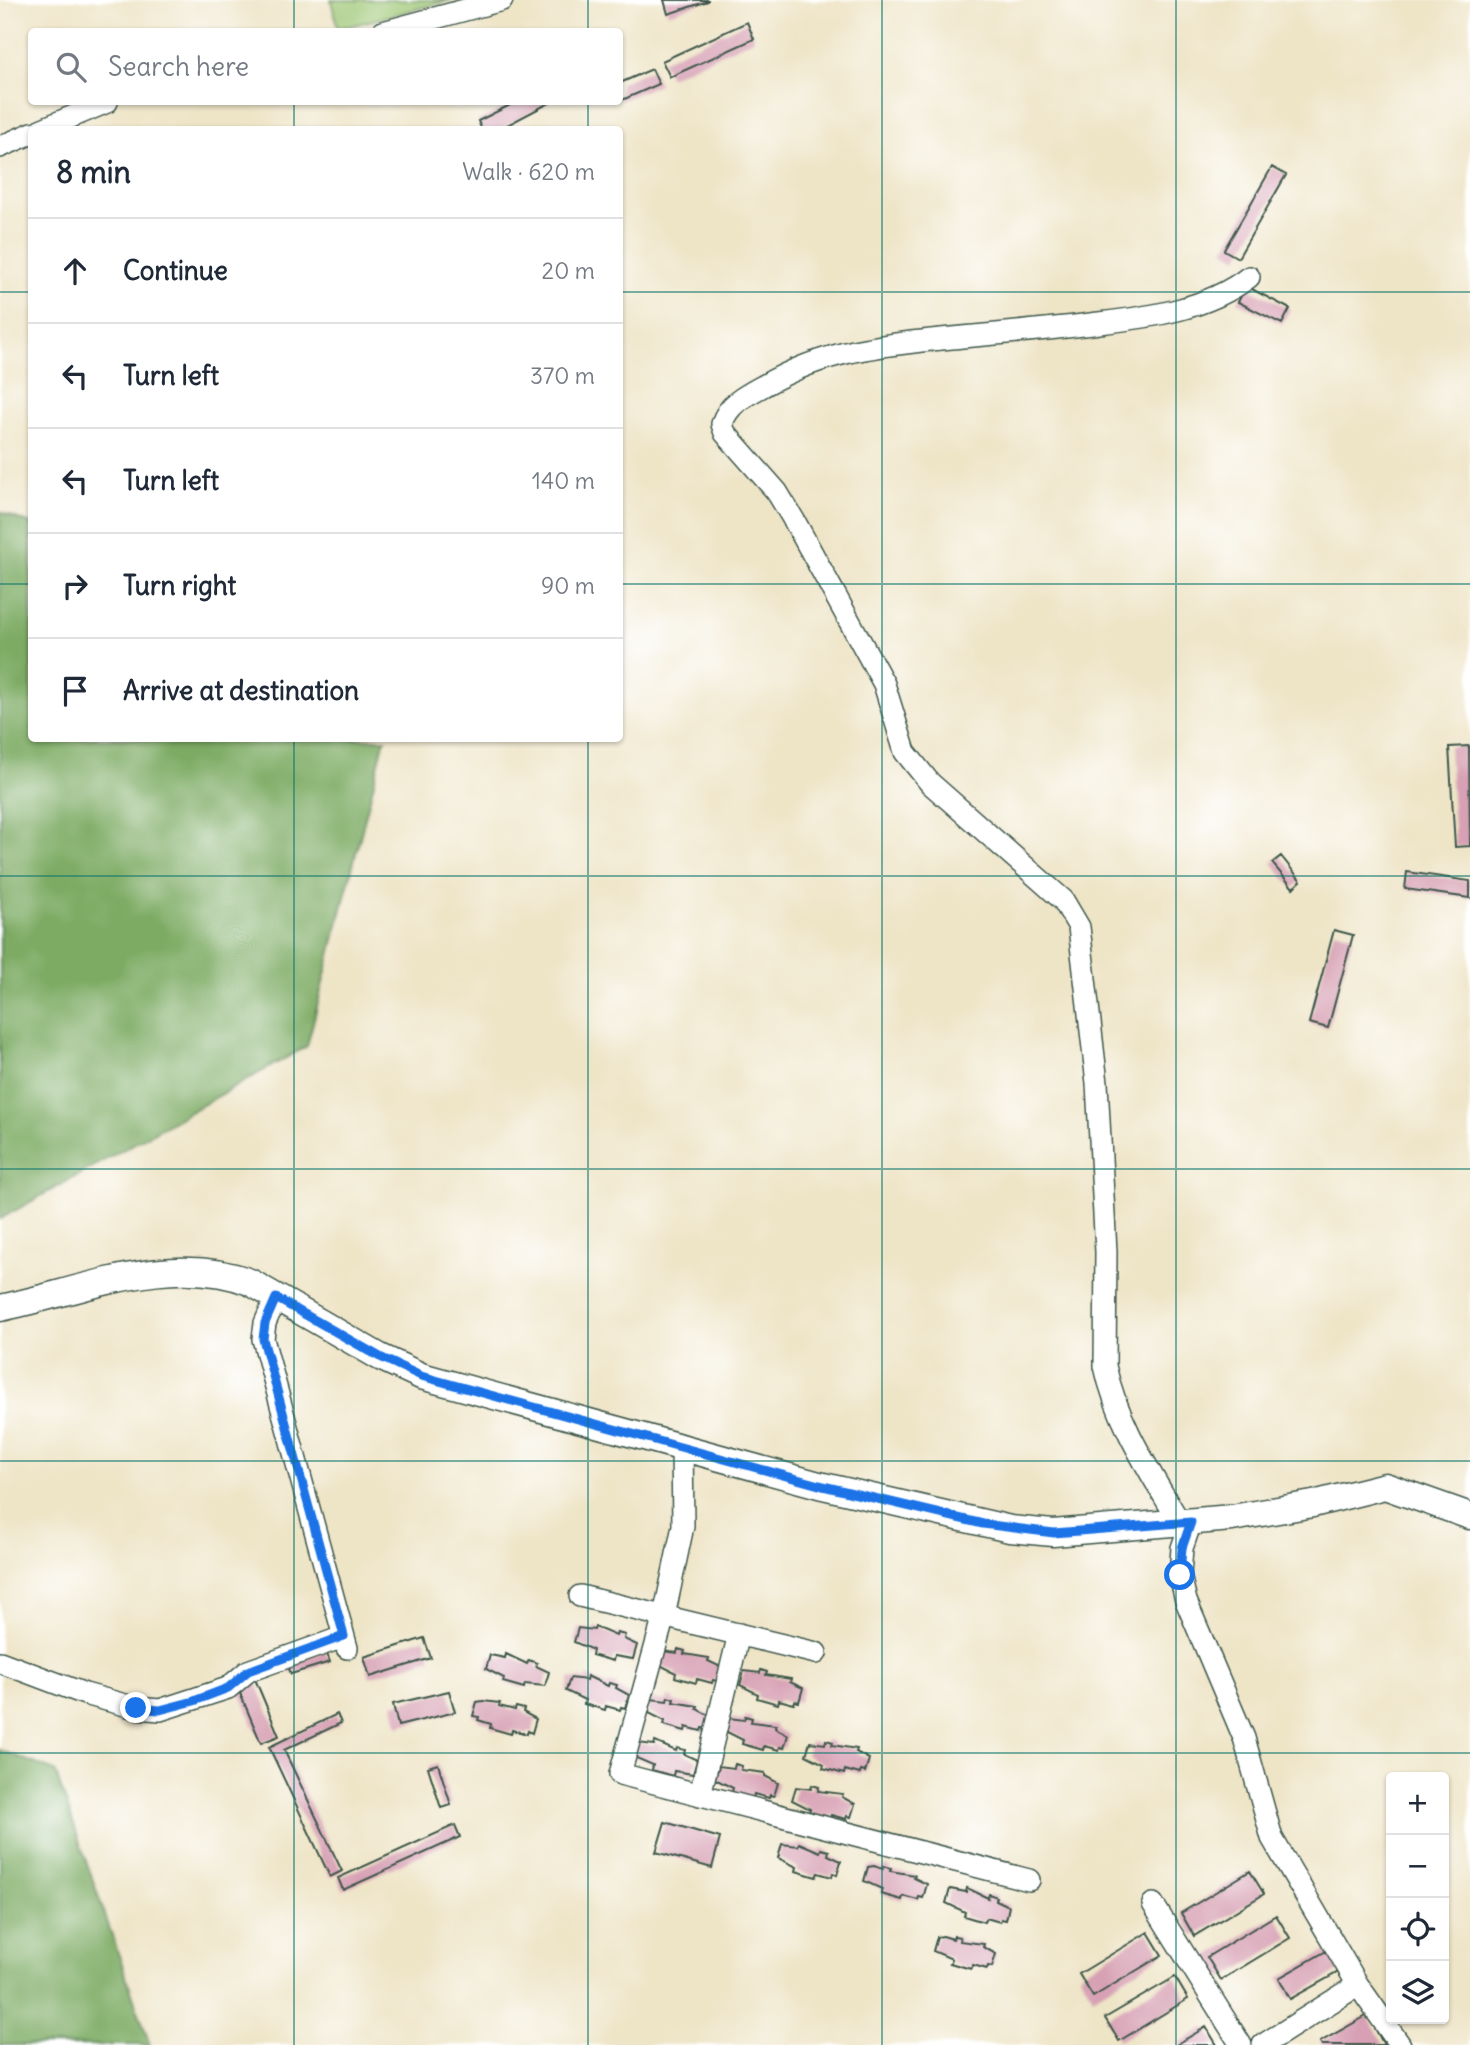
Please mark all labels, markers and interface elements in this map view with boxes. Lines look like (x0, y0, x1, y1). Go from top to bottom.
search box (28, 28, 623, 105)
icon: search (52, 48, 90, 86)
text: Search here (108, 50, 249, 83)
text: 8 min (56, 153, 131, 191)
text: Walk · 620 m (462, 157, 595, 186)
icon: ahead (56, 252, 94, 290)
text: Continue (123, 254, 228, 287)
text: 20 m (542, 256, 595, 285)
icon: left (56, 357, 94, 395)
text: Turn left (123, 359, 219, 392)
text: 370 m (530, 361, 595, 390)
icon: left (56, 462, 94, 500)
text: Turn left (123, 464, 219, 497)
text: 140 m (532, 466, 595, 495)
icon: right (56, 567, 94, 605)
text: Turn right (123, 569, 236, 602)
text: 90 m (541, 571, 595, 600)
icon: arrive (56, 672, 94, 710)
text: Arrive at destination (123, 674, 359, 707)
route start (1164, 1559, 1195, 1590)
route end (120, 1692, 151, 1723)
map controls (1386, 1772, 1449, 2024)
button: + (1386, 1772, 1449, 1835)
button: − (1386, 1835, 1449, 1898)
button: locate (1386, 1898, 1449, 1961)
button: layers (1386, 1961, 1449, 2024)

